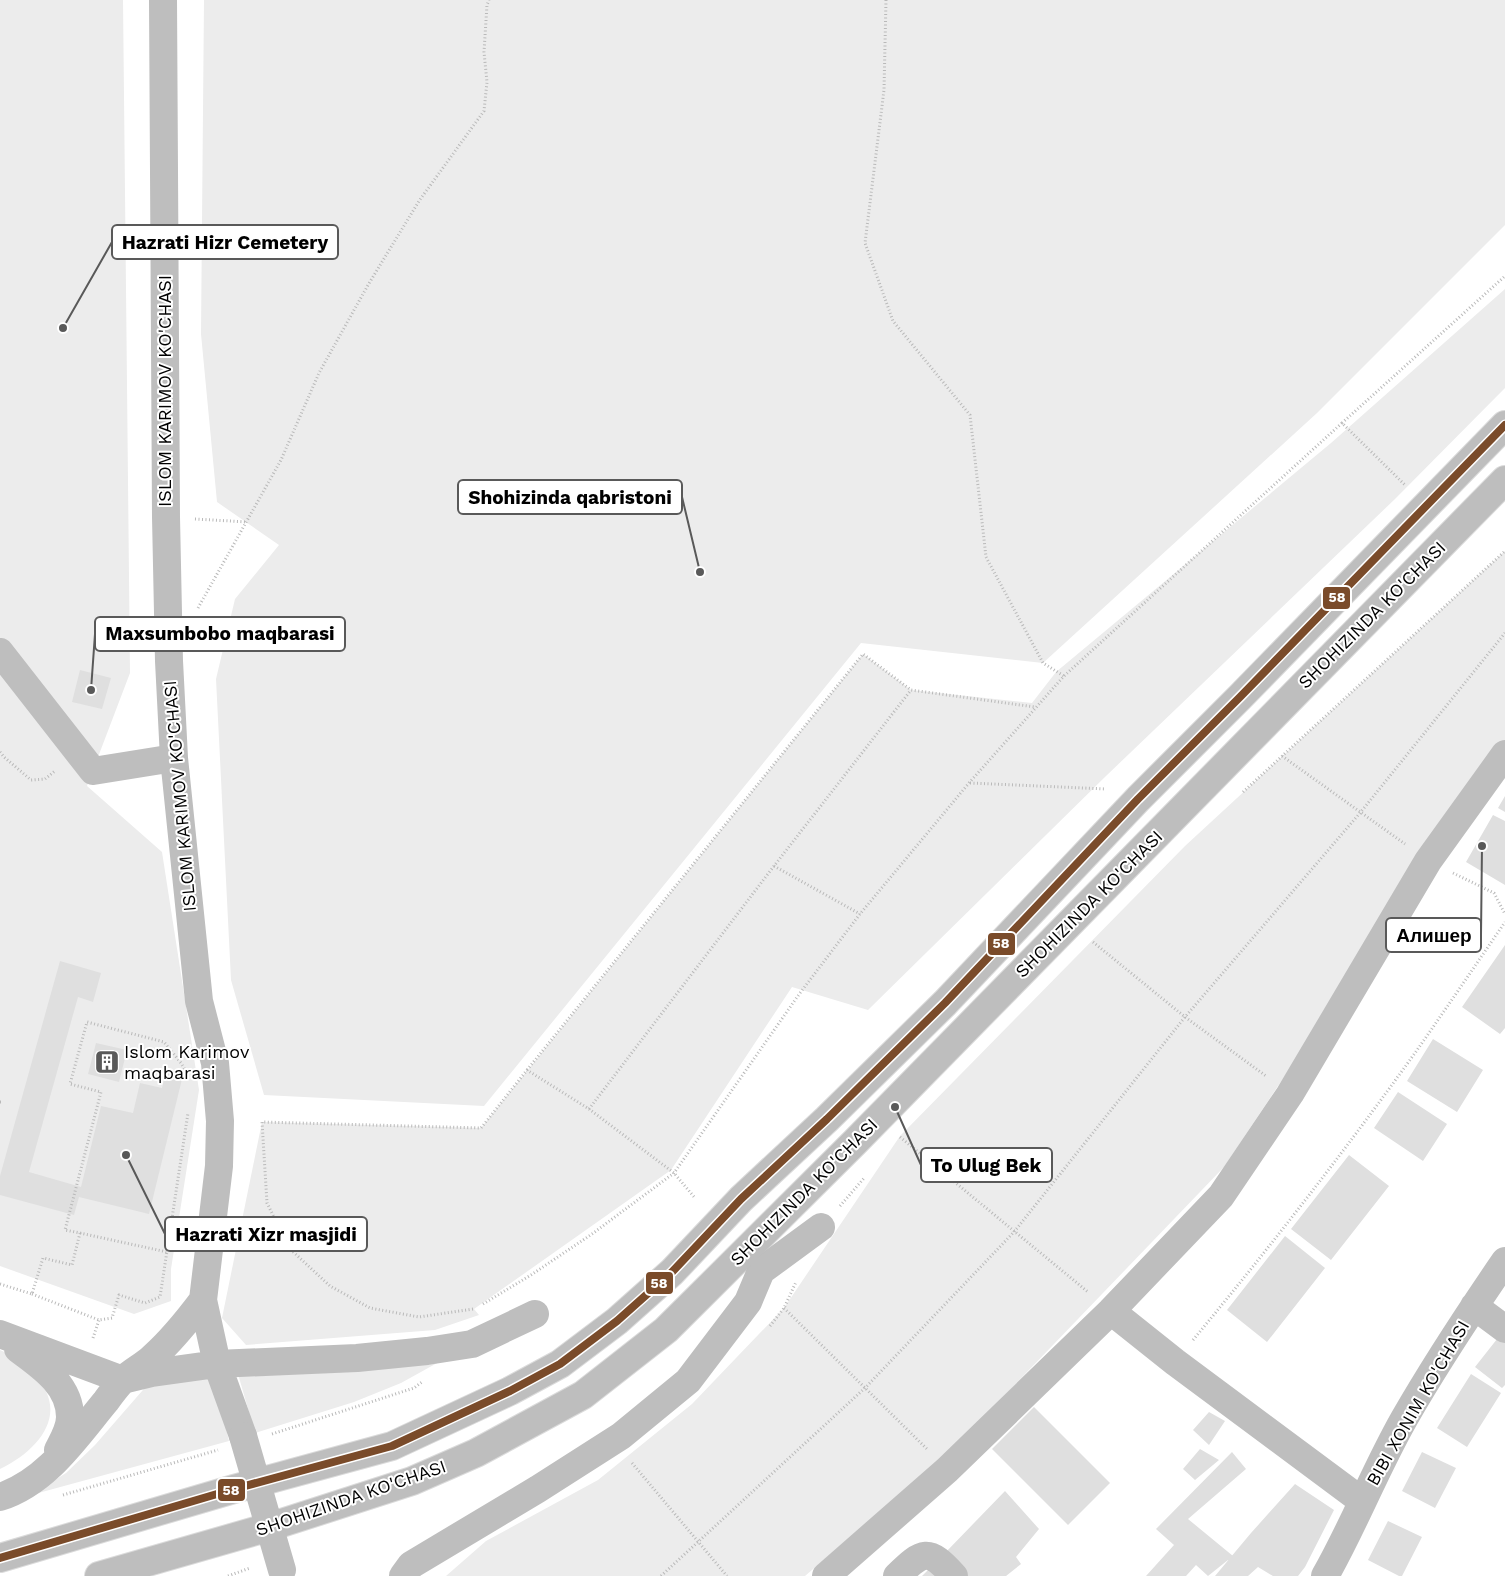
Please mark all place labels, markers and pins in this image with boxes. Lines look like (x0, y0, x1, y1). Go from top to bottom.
callout: Hazrati Hizr Cemetery (112, 225, 338, 259)
callout: Shohizinda qabristoni (458, 480, 682, 514)
callout: Maxsumbobo maqbarasi (95, 617, 345, 651)
callout: Алишер (1386, 918, 1481, 952)
place label: Islom Karimov maqbarasi (124, 1041, 250, 1083)
building icon: Islom Karimov maqbarasi (94, 1049, 120, 1075)
callout: To Ulug Bek (921, 1148, 1052, 1182)
callout: Hazrati Xizr masjidi (165, 1217, 367, 1251)

